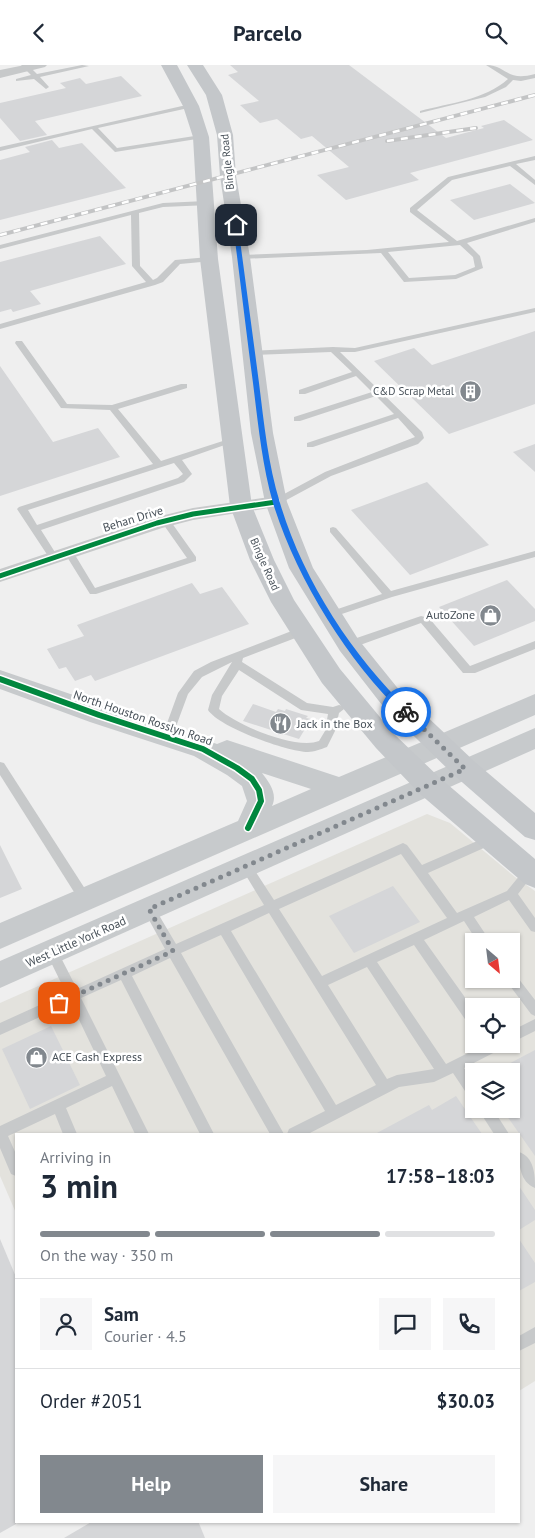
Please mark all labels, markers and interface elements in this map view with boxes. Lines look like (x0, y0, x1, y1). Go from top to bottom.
icon: back (25, 19, 53, 47)
text: Parcelo (233, 19, 302, 47)
icon: search (482, 19, 510, 47)
street label: Bingle Road (217, 133, 237, 191)
pin (215, 204, 257, 246)
icon: home (222, 211, 250, 239)
building icon: C&D Scrap Metal (458, 379, 482, 403)
place label: C&D Scrap Metal (373, 384, 455, 398)
street label: Behan Drive (101, 502, 165, 535)
street label: Bingle Road (247, 535, 283, 593)
shop icon: AutoZone (479, 603, 503, 627)
place label: AutoZone (426, 607, 475, 622)
street label: North Houston Rosslyn Road (72, 687, 215, 748)
courier (381, 687, 431, 737)
icon: bike (392, 698, 420, 726)
restaurant icon: Jack in the Box (269, 712, 293, 736)
place label: Jack in the Box (296, 716, 373, 731)
street label: West Little York Road (23, 913, 128, 970)
north arrow (465, 933, 520, 987)
map controls (465, 933, 520, 1118)
pin (38, 982, 80, 1024)
icon: bag (45, 989, 73, 1017)
button: locate (465, 998, 520, 1053)
shop icon: ACE Cash Express (24, 1045, 48, 1069)
place label: ACE Cash Express (52, 1049, 142, 1064)
button: layers (465, 1063, 520, 1118)
text: Arriving in (40, 1147, 111, 1167)
text: 17:58–18:03 (386, 1164, 495, 1188)
text: 3 min (40, 1165, 118, 1207)
text: On the way · 350 m (40, 1245, 173, 1265)
button: person (40, 1298, 92, 1350)
button: chat (379, 1298, 431, 1350)
button: phone (443, 1298, 495, 1350)
text: Sam (104, 1302, 139, 1326)
text: Courier · 4.5 (104, 1326, 187, 1346)
text: Order #2051 (40, 1389, 143, 1413)
text: $30.03 (436, 1389, 495, 1413)
button: Help (40, 1455, 263, 1513)
button: Share (273, 1455, 495, 1513)

